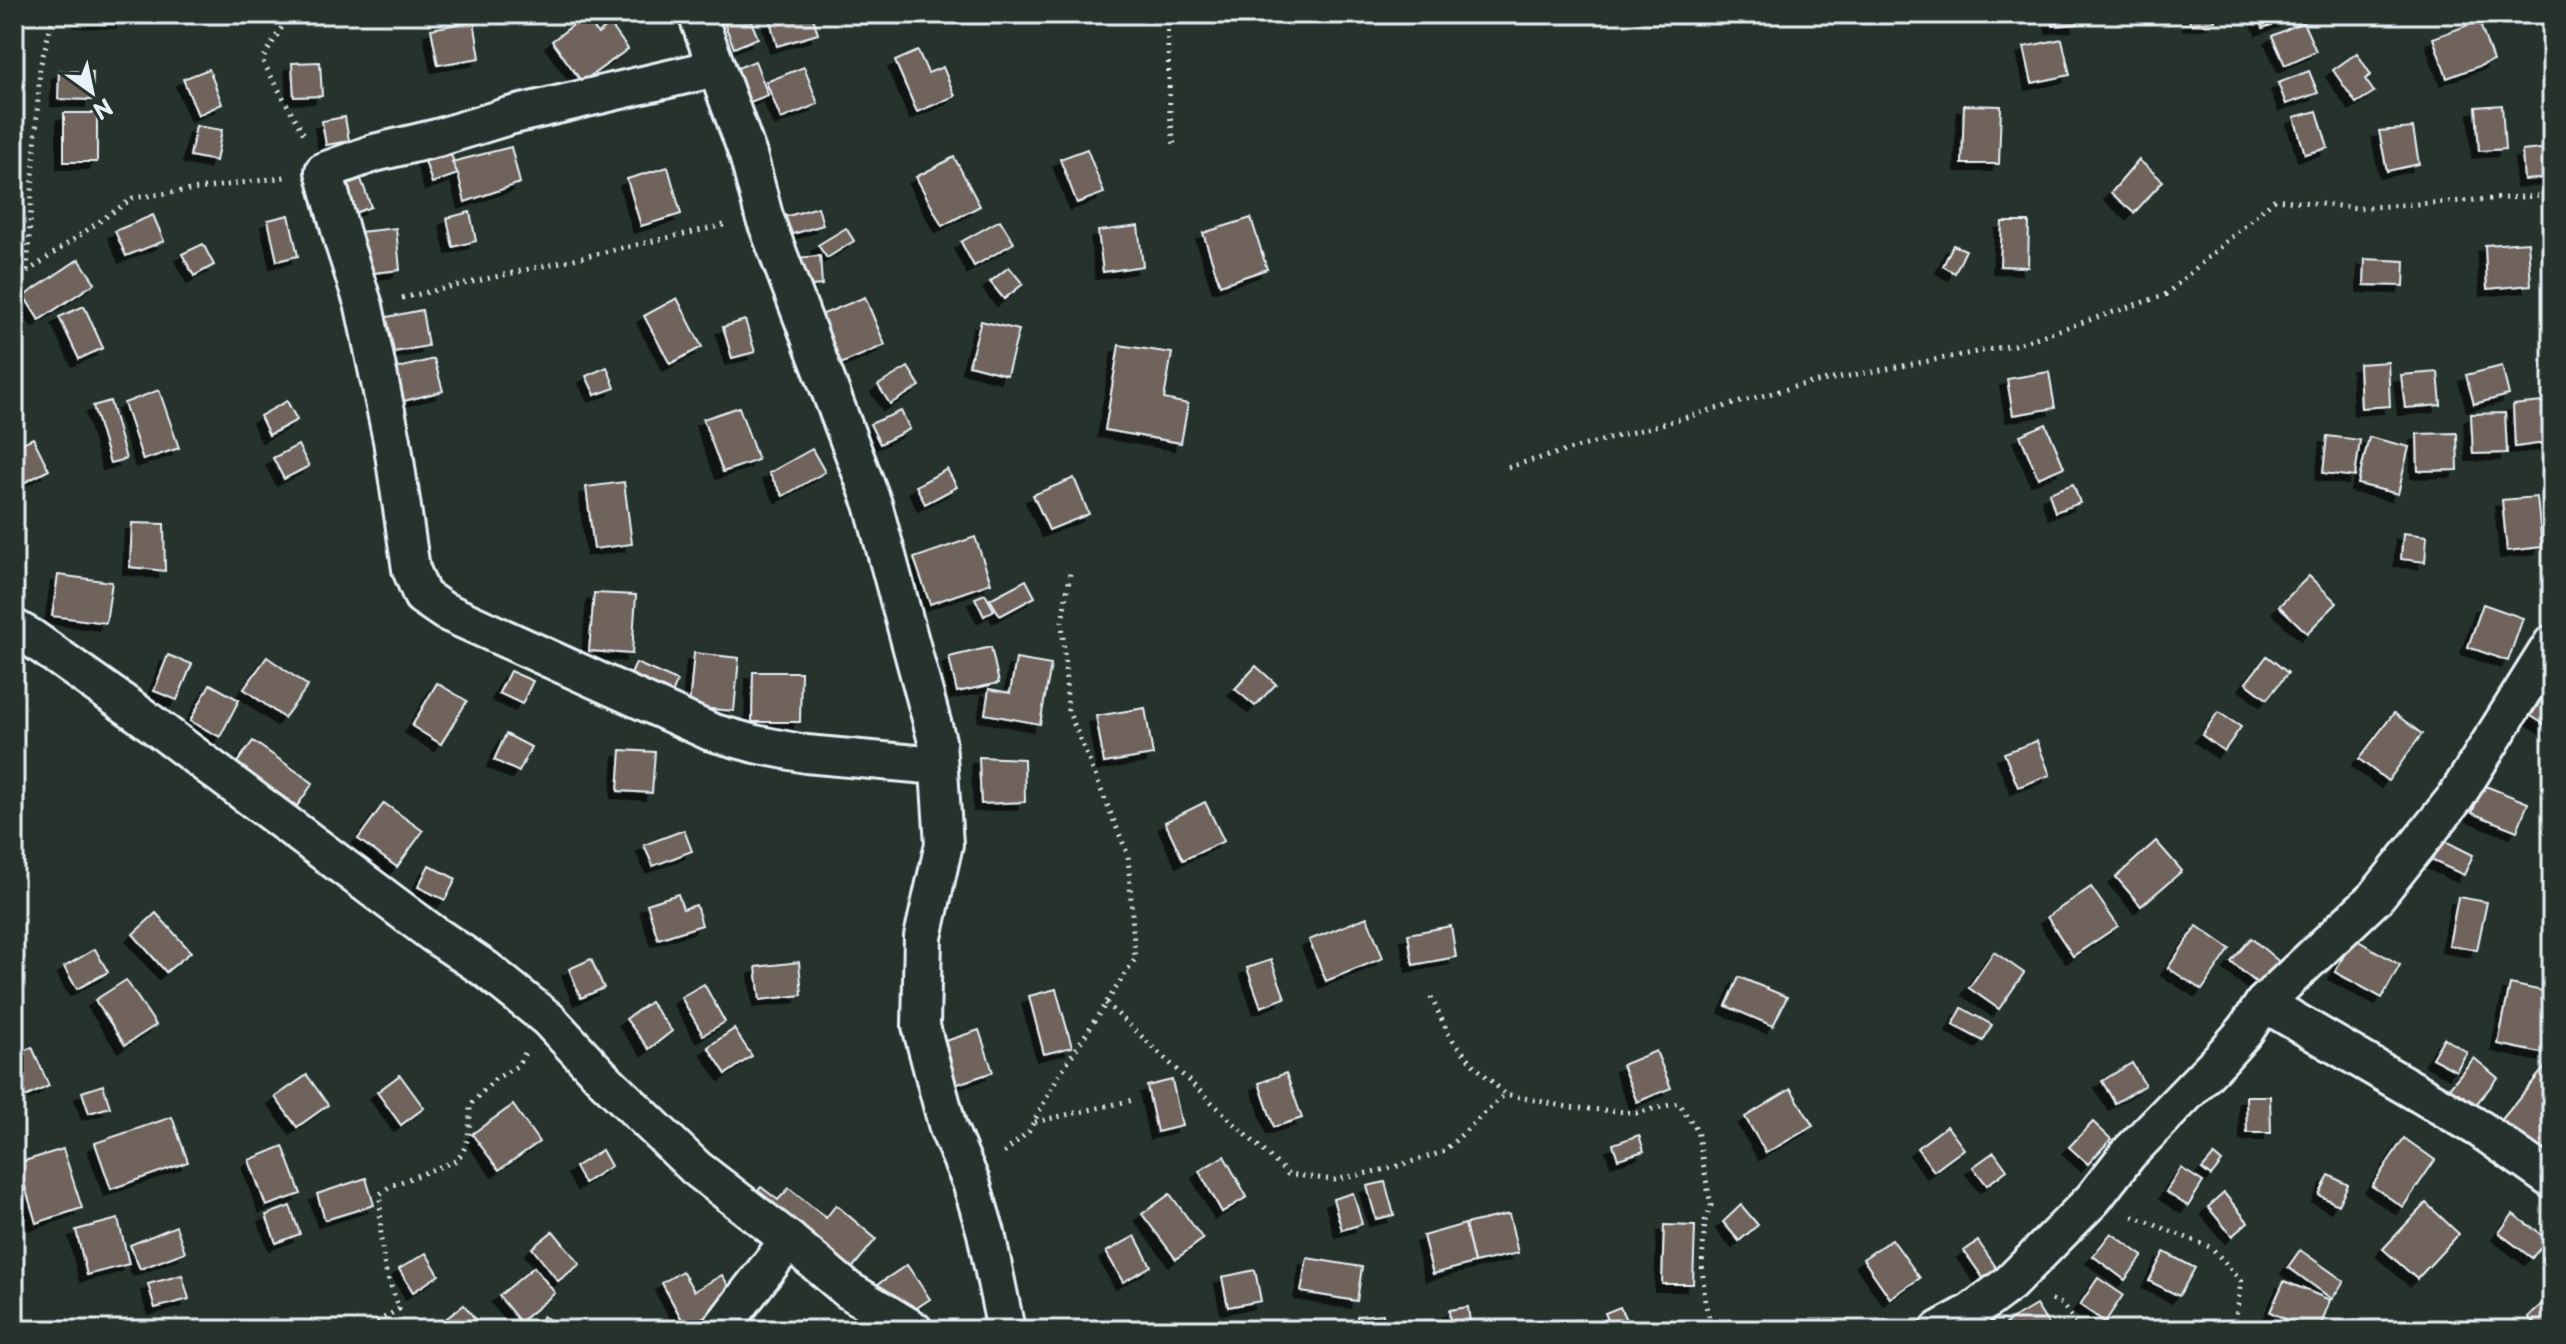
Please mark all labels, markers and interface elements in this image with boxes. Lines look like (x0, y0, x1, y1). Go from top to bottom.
north arrow (52, 52, 132, 132)
text: N (87, 91, 120, 129)

